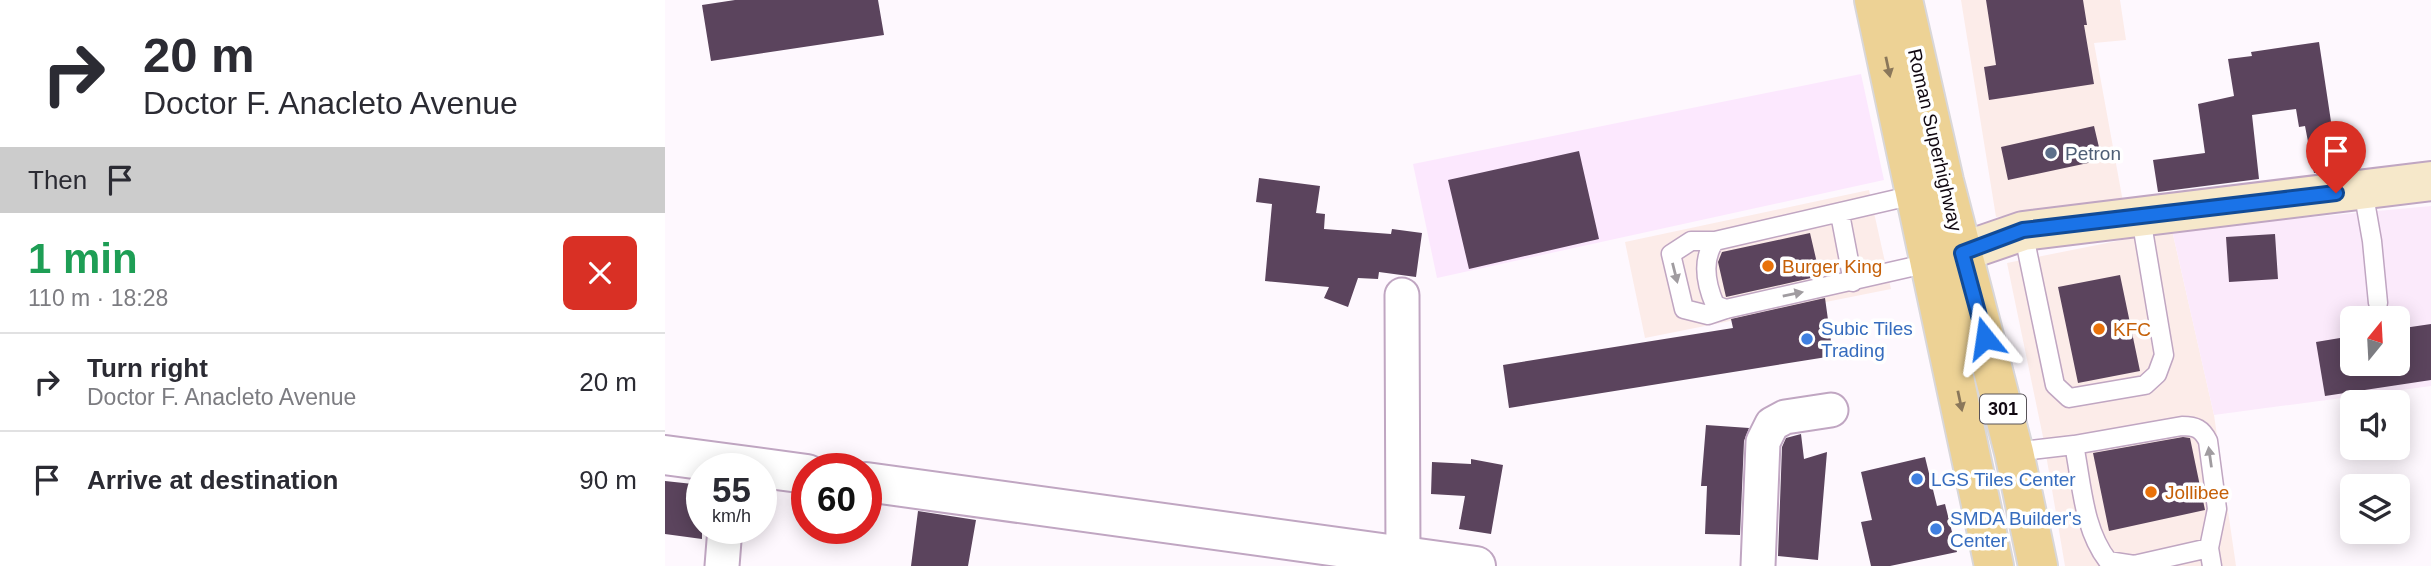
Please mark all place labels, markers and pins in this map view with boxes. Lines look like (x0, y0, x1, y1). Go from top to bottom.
pin (2306, 121, 2366, 193)
place label: Petron (2065, 143, 2121, 164)
marker: Petron (2043, 145, 2059, 161)
place label: Burger King (1782, 256, 1882, 277)
marker: Burger King (1760, 258, 1776, 274)
place label: Subic Tiles Trading (1821, 318, 1913, 361)
place label: KFC (2113, 319, 2151, 340)
marker: KFC (2091, 321, 2107, 337)
marker: Subic Tiles Trading (1799, 331, 1815, 347)
place label: LGS Tiles Center (1931, 469, 2076, 490)
marker: LGS Tiles Center (1909, 471, 1925, 487)
place label: Jollibee (2165, 482, 2229, 503)
marker: Jollibee (2143, 484, 2159, 500)
place label: SMDA Builder's Center (1950, 508, 2081, 551)
marker: SMDA Builder's Center (1928, 521, 1944, 537)

